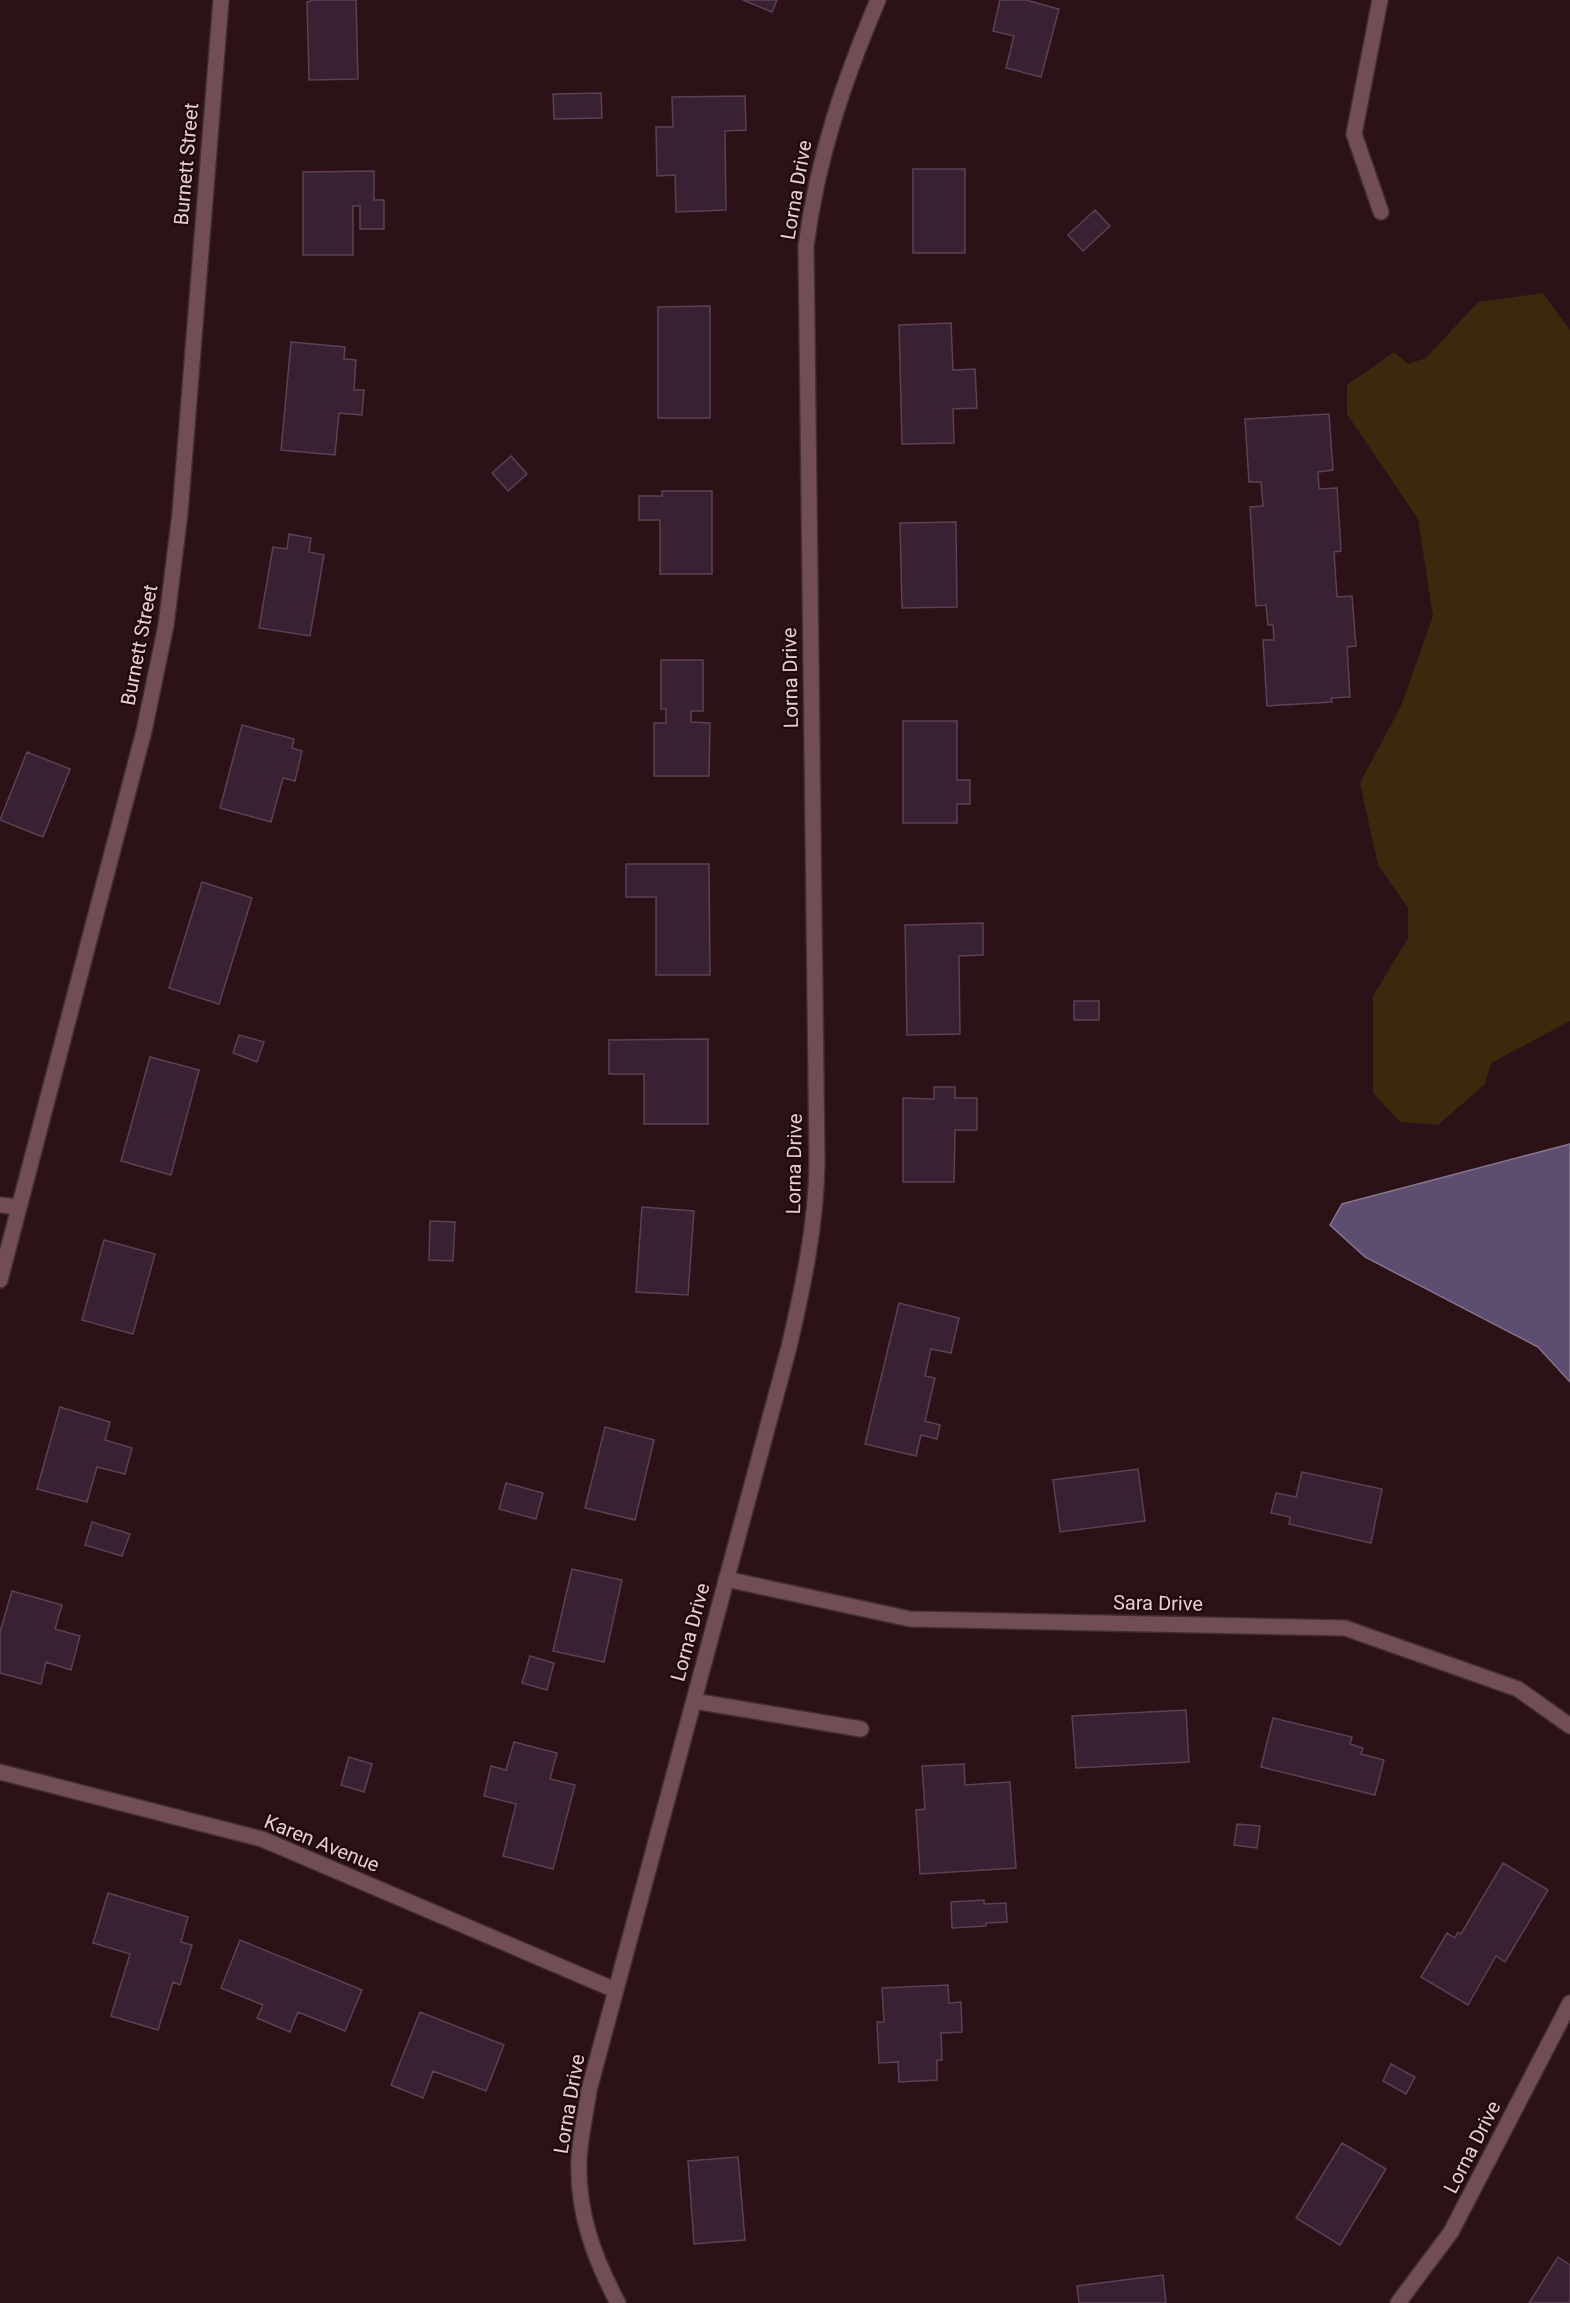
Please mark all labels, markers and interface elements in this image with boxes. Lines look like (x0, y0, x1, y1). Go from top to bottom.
street label: Burnett Street (169, 102, 203, 226)
street label: Lorna Drive (775, 138, 817, 242)
street label: Burnett Street (116, 582, 162, 708)
street label: Lorna Drive (777, 627, 803, 729)
street label: Lorna Drive (781, 1113, 807, 1215)
street label: Lorna Drive (665, 1580, 715, 1684)
street label: Sara Drive (1113, 1590, 1203, 1616)
street label: Karen Avenue (261, 1809, 383, 1877)
street label: Lorna Drive (548, 2052, 590, 2156)
street label: Lorna Drive (1438, 2097, 1506, 2197)

